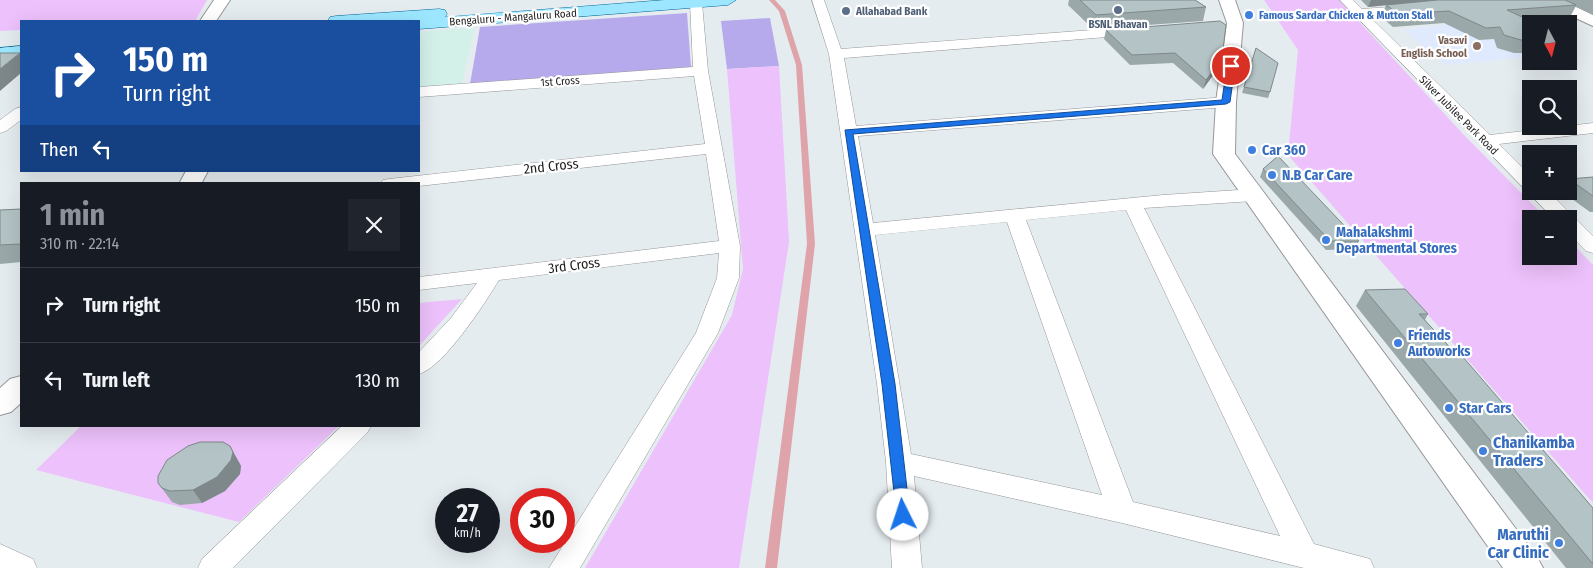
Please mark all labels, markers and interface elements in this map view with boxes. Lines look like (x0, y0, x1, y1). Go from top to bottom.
marker: BSNL Bhavan (1112, 4, 1124, 16)
marker: Allahabad Bank (840, 5, 852, 17)
place label: Allahabad Bank (855, 5, 928, 18)
street label: Bengaluru - Mangaluru Road (449, 7, 577, 28)
marker: Famous Sardar Chicken & Mutton Stall (1243, 9, 1255, 21)
place label: Famous Sardar Chicken & Mutton Stall (1259, 9, 1433, 22)
north arrow (1522, 15, 1578, 70)
map controls (1522, 15, 1577, 265)
place label: BSNL Bhavan (1088, 18, 1148, 31)
place label: Vasavi English School (1401, 34, 1468, 60)
text: 150 m (123, 38, 208, 80)
icon: right (40, 40, 105, 105)
marker: Vasavi English School (1471, 40, 1483, 52)
pin (1210, 45, 1252, 87)
icon: arrive (1217, 52, 1245, 80)
street label: Silver Jubilee Park Road (1416, 73, 1501, 158)
street label: 1st Cross (540, 74, 580, 89)
text: Turn right (123, 80, 211, 107)
button: search (1522, 80, 1577, 135)
icon: left (88, 135, 116, 163)
text: Then (40, 138, 78, 161)
place label: Car 360 (1262, 142, 1306, 159)
marker: Car 360 (1246, 144, 1258, 156)
button: + (1522, 145, 1577, 200)
street label: 2nd Cross (523, 155, 579, 178)
place label: N.B Car Care (1282, 167, 1353, 184)
marker: N.B Car Care (1266, 169, 1278, 181)
text: 1 min (40, 197, 105, 233)
button: close (348, 199, 400, 251)
button: − (1522, 210, 1577, 265)
place label: Mahalakshmi Departmental Stores (1336, 224, 1457, 257)
text: 310 m · 22:14 (40, 234, 119, 253)
marker: Mahalakshmi Departmental Stores (1320, 234, 1332, 246)
street label: 3rd Cross (547, 254, 601, 277)
icon: right (40, 291, 68, 319)
text: Turn right (83, 294, 160, 317)
text: 150 m (355, 294, 400, 317)
place label: Friends Autoworks (1407, 327, 1470, 360)
marker: Friends Autoworks (1392, 337, 1404, 349)
icon: left (40, 366, 68, 394)
text: Turn left (83, 369, 150, 392)
text: 130 m (355, 369, 400, 392)
place label: Star Cars (1459, 400, 1511, 417)
marker: Star Cars (1443, 402, 1455, 414)
place label: Chanikamba Traders (1493, 433, 1575, 470)
marker: Chanikamba Traders (1477, 445, 1489, 457)
speed limit sign: 30 (510, 488, 575, 553)
position arrow (876, 488, 928, 540)
text: 27 (456, 499, 479, 529)
place label: Maruthi Car Clinic (1487, 525, 1549, 562)
text: km/h (454, 526, 481, 540)
marker: Maruthi Car Clinic (1553, 537, 1565, 549)

